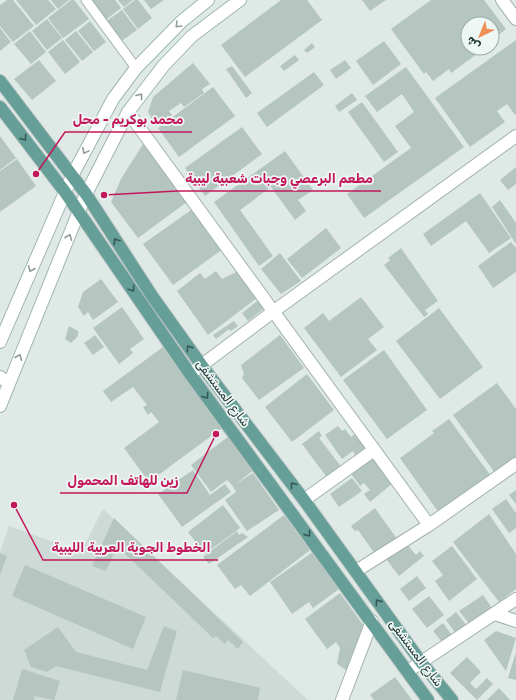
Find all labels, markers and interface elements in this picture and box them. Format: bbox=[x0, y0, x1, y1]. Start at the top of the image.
north arrow bbox=[460, 16, 500, 56]
one-way arrow bbox=[175, 20, 183, 28]
text: ش bbox=[464, 33, 483, 52]
one-way arrow bbox=[135, 94, 142, 101]
callout: محمد بوكريم - محل bbox=[65, 107, 192, 132]
text: محمد بوكريم - محل bbox=[73, 112, 183, 128]
one-way arrow bbox=[19, 134, 26, 141]
one-way arrow bbox=[83, 147, 90, 154]
callout: مطعم البرعصي وجبات شعبية ليبية bbox=[177, 166, 381, 191]
text: مطعم البرعصي وجبات شعبية ليبية bbox=[185, 171, 373, 189]
one-way arrow bbox=[64, 234, 72, 241]
one-way arrow bbox=[114, 238, 121, 245]
one-way arrow bbox=[28, 265, 36, 273]
one-way arrow bbox=[127, 285, 135, 292]
one-way arrow bbox=[186, 345, 194, 352]
one-way arrow bbox=[15, 354, 23, 361]
street label: شارع المستشفى bbox=[192, 357, 253, 430]
one-way arrow bbox=[201, 392, 209, 399]
callout: زين للهاتف المحمول bbox=[60, 468, 187, 493]
text: زين للهاتف المحمول bbox=[68, 473, 179, 489]
one-way arrow bbox=[291, 483, 298, 490]
one-way arrow bbox=[303, 530, 310, 537]
callout: الخطوط الجوية العربية الليبية bbox=[43, 535, 218, 560]
text: الخطوط الجوية العربية الليبية bbox=[52, 540, 210, 556]
one-way arrow bbox=[376, 599, 383, 606]
street label: شارع المستشفى bbox=[385, 617, 446, 690]

